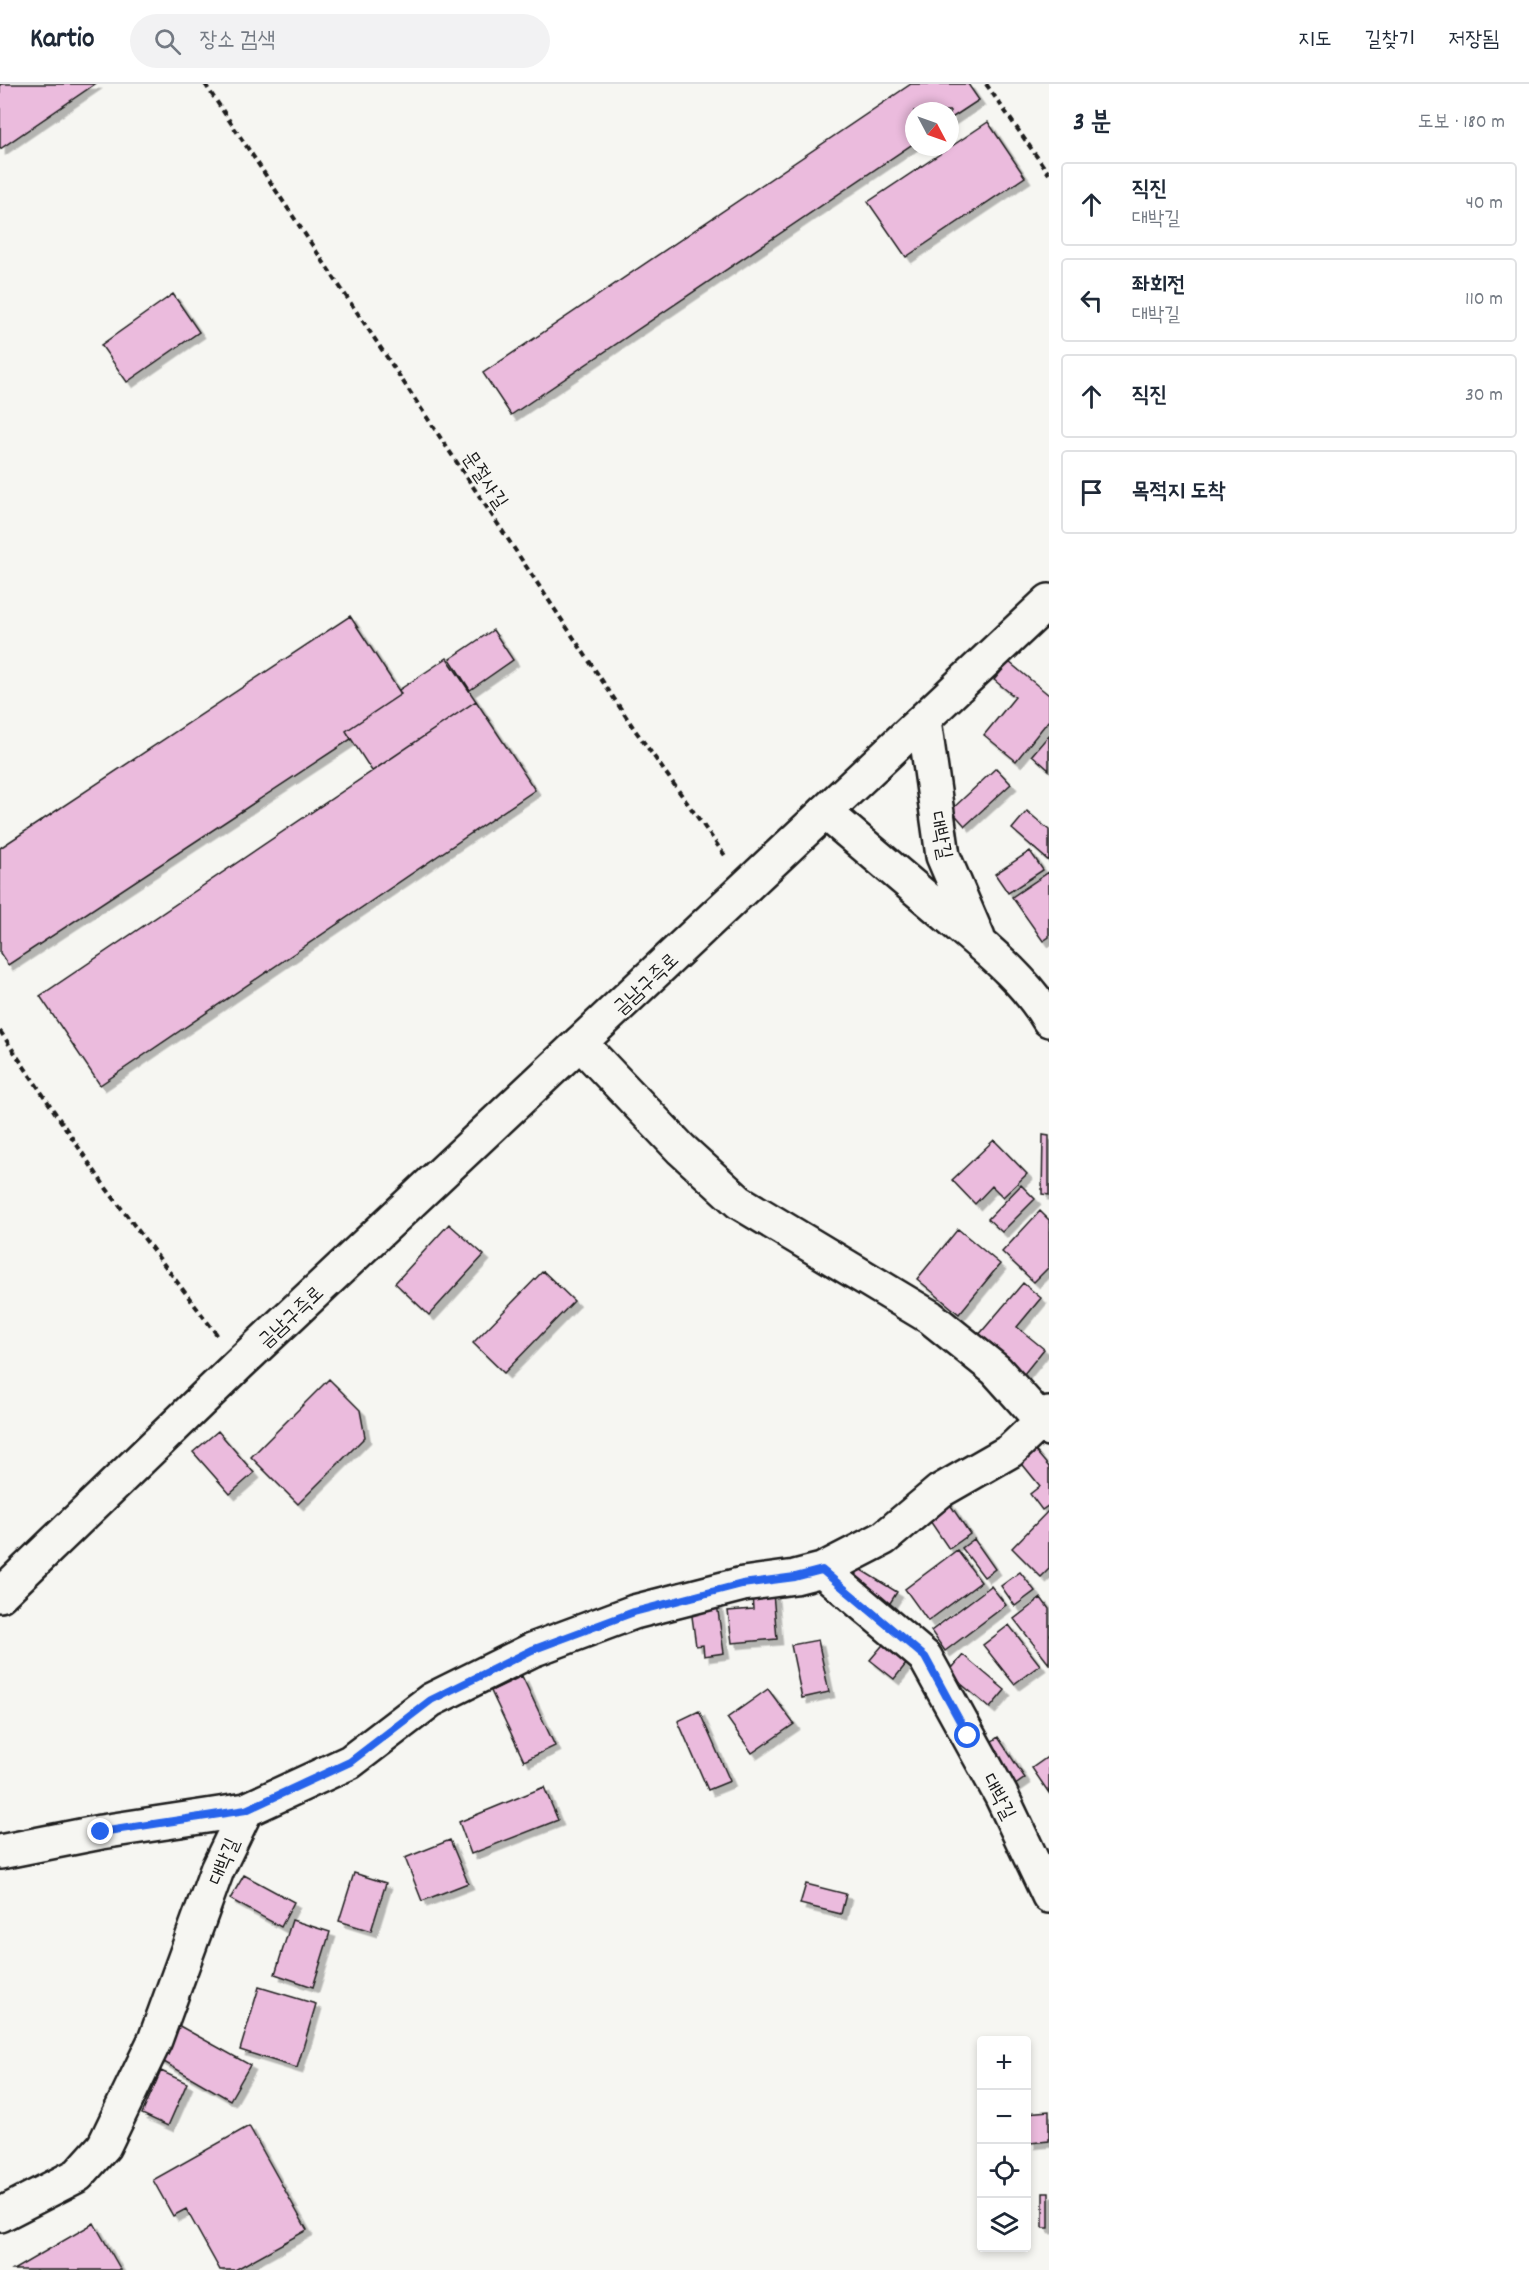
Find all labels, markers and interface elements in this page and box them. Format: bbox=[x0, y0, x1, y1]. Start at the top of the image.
search box bbox=[130, 14, 550, 68]
text: Kartio bbox=[30, 21, 94, 61]
icon: search bbox=[151, 25, 184, 58]
text: 장소 검색 bbox=[199, 26, 275, 57]
text: 지도 bbox=[1298, 26, 1332, 56]
text: 길찾기 bbox=[1365, 26, 1415, 56]
text: 저장됨 bbox=[1448, 26, 1499, 56]
north arrow bbox=[905, 102, 959, 156]
text: 3 분 bbox=[1073, 105, 1111, 142]
text: 도보 · 180 m bbox=[1417, 109, 1505, 137]
text: 직진 bbox=[1132, 175, 1167, 206]
icon: ahead bbox=[1075, 188, 1108, 221]
text: 40 m bbox=[1465, 190, 1503, 218]
text: 대박길 bbox=[1132, 206, 1180, 234]
text: 좌회전 bbox=[1132, 271, 1185, 302]
icon: left bbox=[1075, 284, 1108, 317]
text: 110 m bbox=[1465, 286, 1503, 314]
text: 대박길 bbox=[1132, 302, 1180, 330]
icon: ahead bbox=[1075, 380, 1108, 413]
text: 직진 bbox=[1132, 381, 1167, 412]
text: 30 m bbox=[1465, 382, 1503, 410]
street label: 문절사길 bbox=[454, 446, 513, 515]
icon: arrive bbox=[1075, 476, 1108, 509]
text: 목적지 도착 bbox=[1132, 477, 1226, 508]
street label: 대박길 bbox=[921, 809, 957, 862]
street label: 금남구즉로 bbox=[608, 948, 686, 1023]
street label: 금남구즉로 bbox=[253, 1281, 331, 1356]
route start bbox=[954, 1722, 980, 1748]
street label: 대박길 bbox=[974, 1770, 1021, 1825]
route end bbox=[87, 1818, 113, 1844]
street label: 대박길 bbox=[203, 1834, 248, 1890]
map controls bbox=[977, 2036, 1031, 2252]
button: + bbox=[977, 2036, 1031, 2090]
button: − bbox=[977, 2090, 1031, 2144]
button: locate bbox=[977, 2144, 1031, 2198]
button: layers bbox=[977, 2198, 1031, 2252]

